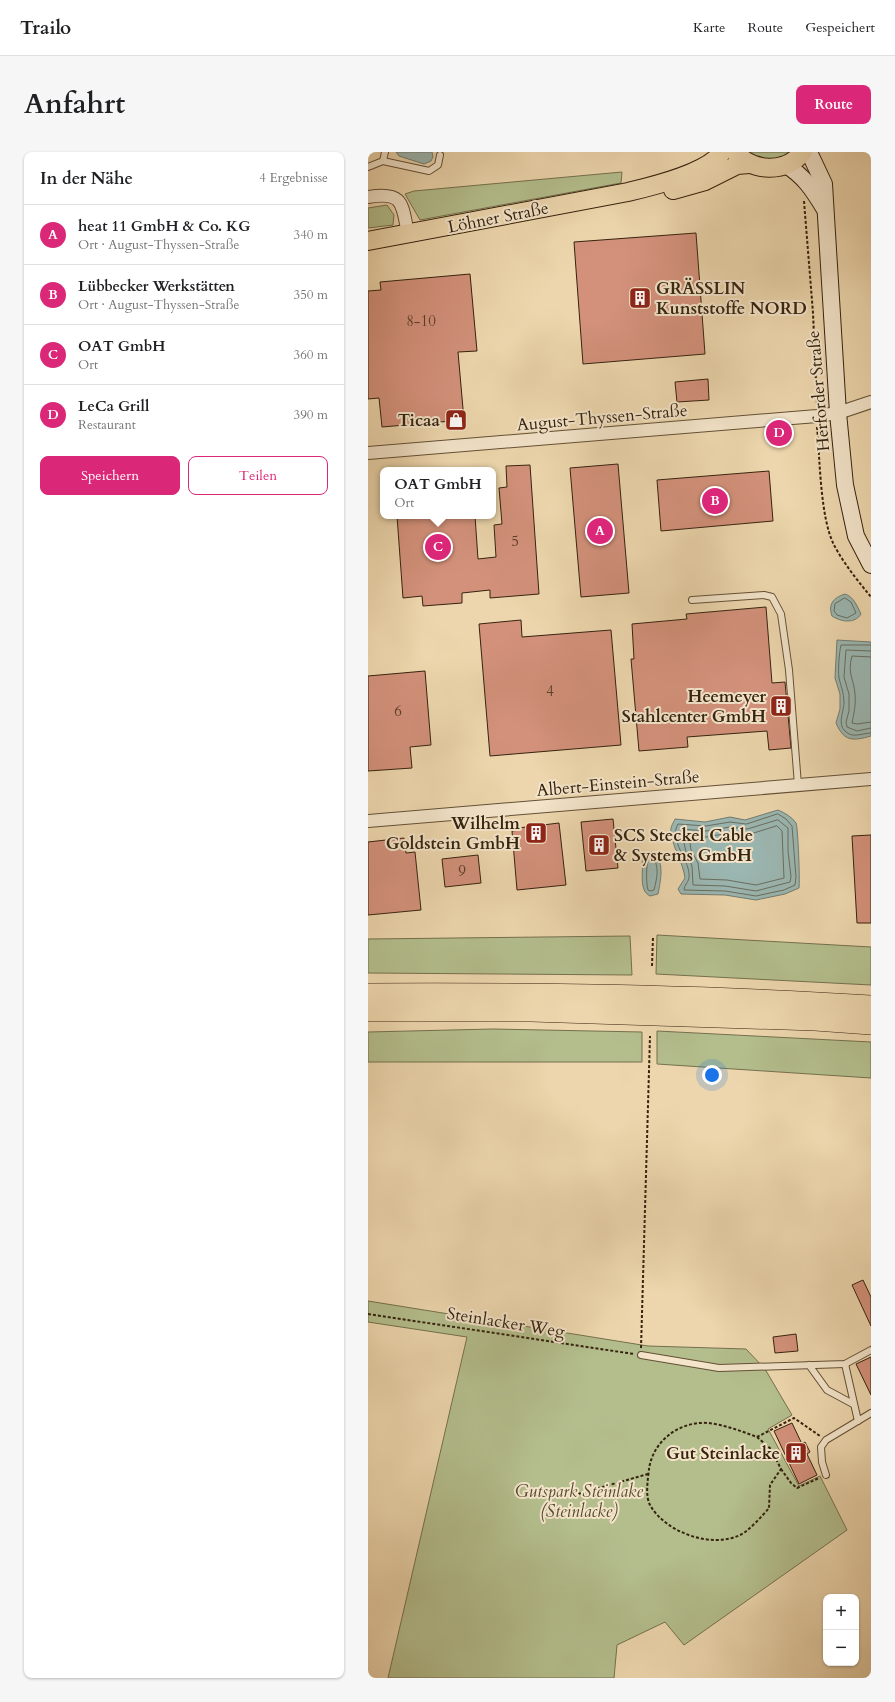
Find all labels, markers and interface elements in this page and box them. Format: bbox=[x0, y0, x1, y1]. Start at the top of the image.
text: Trailo bbox=[20, 15, 71, 41]
text: Karte bbox=[693, 18, 725, 37]
text: Route bbox=[747, 18, 783, 37]
text: Gespeichert bbox=[805, 18, 875, 37]
text: Anfahrt bbox=[24, 85, 125, 123]
button: Route bbox=[796, 85, 871, 124]
text: In der Nähe bbox=[40, 167, 133, 190]
text: 4 Ergebnisse bbox=[259, 169, 328, 187]
street label: Löhner Straße bbox=[446, 196, 550, 239]
text: heat 11 GmbH & Co. KG bbox=[78, 216, 250, 236]
text: A bbox=[48, 226, 58, 244]
text: 340 m bbox=[294, 226, 328, 244]
text: Ort · August-Thyssen-Straße bbox=[78, 236, 239, 254]
text: Lübbecker Werkstätten bbox=[78, 276, 235, 296]
place label: GRÄSSLIN Kunststoffe NORD bbox=[656, 277, 807, 320]
building icon: GRÄSSLIN Kunststoffe NORD bbox=[627, 285, 653, 311]
text: B bbox=[48, 286, 58, 304]
text: 350 m bbox=[294, 286, 328, 304]
text: Ort · August-Thyssen-Straße bbox=[78, 296, 239, 314]
house number: 8-10 bbox=[406, 311, 436, 331]
street label: Herforder Straße bbox=[802, 329, 835, 452]
text: OAT GmbH bbox=[78, 336, 166, 356]
text: C bbox=[48, 346, 58, 364]
text: 360 m bbox=[294, 346, 328, 364]
text: Ort bbox=[78, 356, 98, 374]
text: LeCa Grill bbox=[78, 396, 149, 416]
street label: August-Thyssen-Straße bbox=[516, 399, 688, 436]
text: D bbox=[47, 406, 59, 424]
text: 390 m bbox=[294, 406, 328, 424]
shop icon: Ticaa bbox=[443, 407, 469, 433]
place label: Ticaa bbox=[398, 409, 441, 432]
text: Restaurant bbox=[78, 416, 136, 434]
pin: D bbox=[766, 418, 792, 448]
button: Speichern bbox=[40, 456, 180, 495]
button: Teilen bbox=[188, 456, 328, 495]
popup bbox=[380, 467, 496, 519]
text: OAT GmbH bbox=[394, 474, 482, 494]
pin: B bbox=[702, 486, 728, 516]
text: Ort bbox=[394, 494, 414, 512]
pin: A bbox=[587, 516, 613, 546]
house number: 5 bbox=[511, 531, 519, 551]
pin: C bbox=[425, 532, 451, 562]
house number: 4 bbox=[546, 681, 554, 701]
place label: Heemeyer Stahlcenter GmbH bbox=[622, 685, 766, 728]
building icon: Heemeyer Stahlcenter GmbH bbox=[768, 693, 794, 719]
house number: 6 bbox=[394, 701, 402, 721]
street label: Albert-Einstein-Straße bbox=[536, 765, 700, 802]
place label: Wilhelm Goldstein GmbH bbox=[386, 812, 520, 855]
building icon: Wilhelm Goldstein GmbH bbox=[523, 820, 549, 846]
place label: SCS Steckel Cable & Systems GmbH bbox=[614, 824, 753, 867]
building icon: SCS Steckel Cable & Systems GmbH bbox=[586, 832, 612, 858]
house number: 9 bbox=[458, 861, 466, 881]
your location bbox=[702, 1065, 722, 1085]
street label: Steinlacker Weg bbox=[445, 1302, 567, 1343]
building icon: Gut Steinlacke bbox=[783, 1440, 809, 1466]
place label: Gut Steinlacke bbox=[666, 1442, 780, 1465]
park label: Gutspark Steinlake (Steinlacke) bbox=[515, 1480, 643, 1523]
map controls bbox=[823, 1594, 859, 1666]
button: + bbox=[823, 1594, 859, 1630]
button: − bbox=[823, 1630, 859, 1666]

